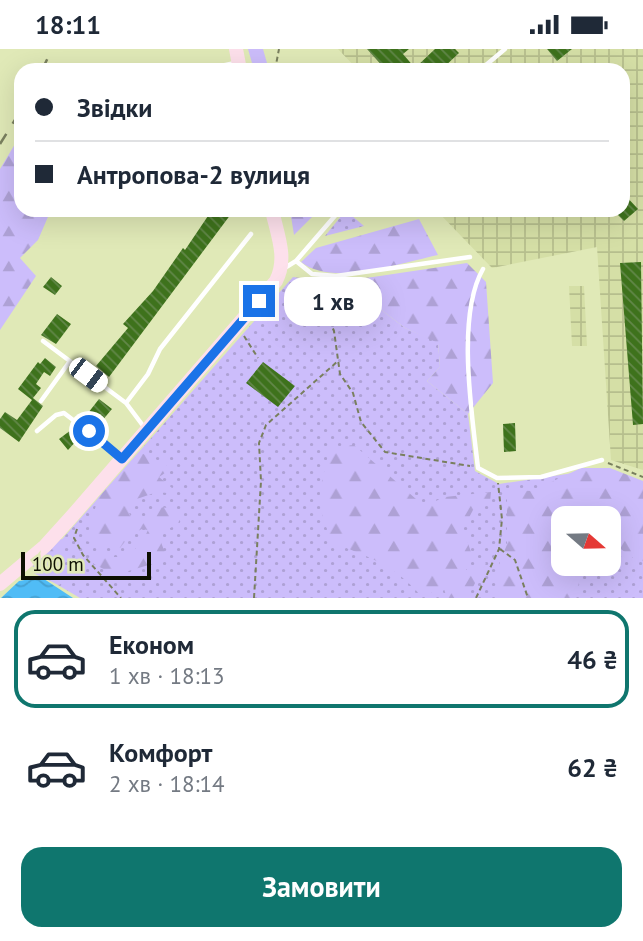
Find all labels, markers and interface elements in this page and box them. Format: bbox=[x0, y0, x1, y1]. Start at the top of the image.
text: 18:11 bbox=[35, 8, 101, 41]
text: Звідки bbox=[77, 91, 152, 124]
text: Антропова-2 вулиця bbox=[77, 158, 310, 191]
callout: 1 хв bbox=[284, 277, 382, 325]
route end bbox=[243, 285, 275, 317]
text: 1 хв bbox=[312, 287, 354, 316]
car bbox=[65, 354, 112, 396]
route start bbox=[73, 415, 105, 447]
north arrow bbox=[551, 506, 621, 576]
map controls bbox=[551, 506, 621, 576]
scale bar bbox=[21, 549, 150, 581]
text: 100 m bbox=[32, 552, 84, 576]
icon: car bbox=[25, 628, 88, 691]
text: Економ bbox=[109, 628, 194, 661]
text: 46 ₴ bbox=[567, 643, 618, 676]
text: 1 хв · 18:13 bbox=[109, 661, 225, 690]
icon: car bbox=[25, 736, 88, 799]
text: Комфорт bbox=[109, 736, 212, 769]
text: 62 ₴ bbox=[567, 751, 618, 784]
text: 2 хв · 18:14 bbox=[109, 769, 225, 798]
button: Замовити bbox=[21, 847, 622, 927]

